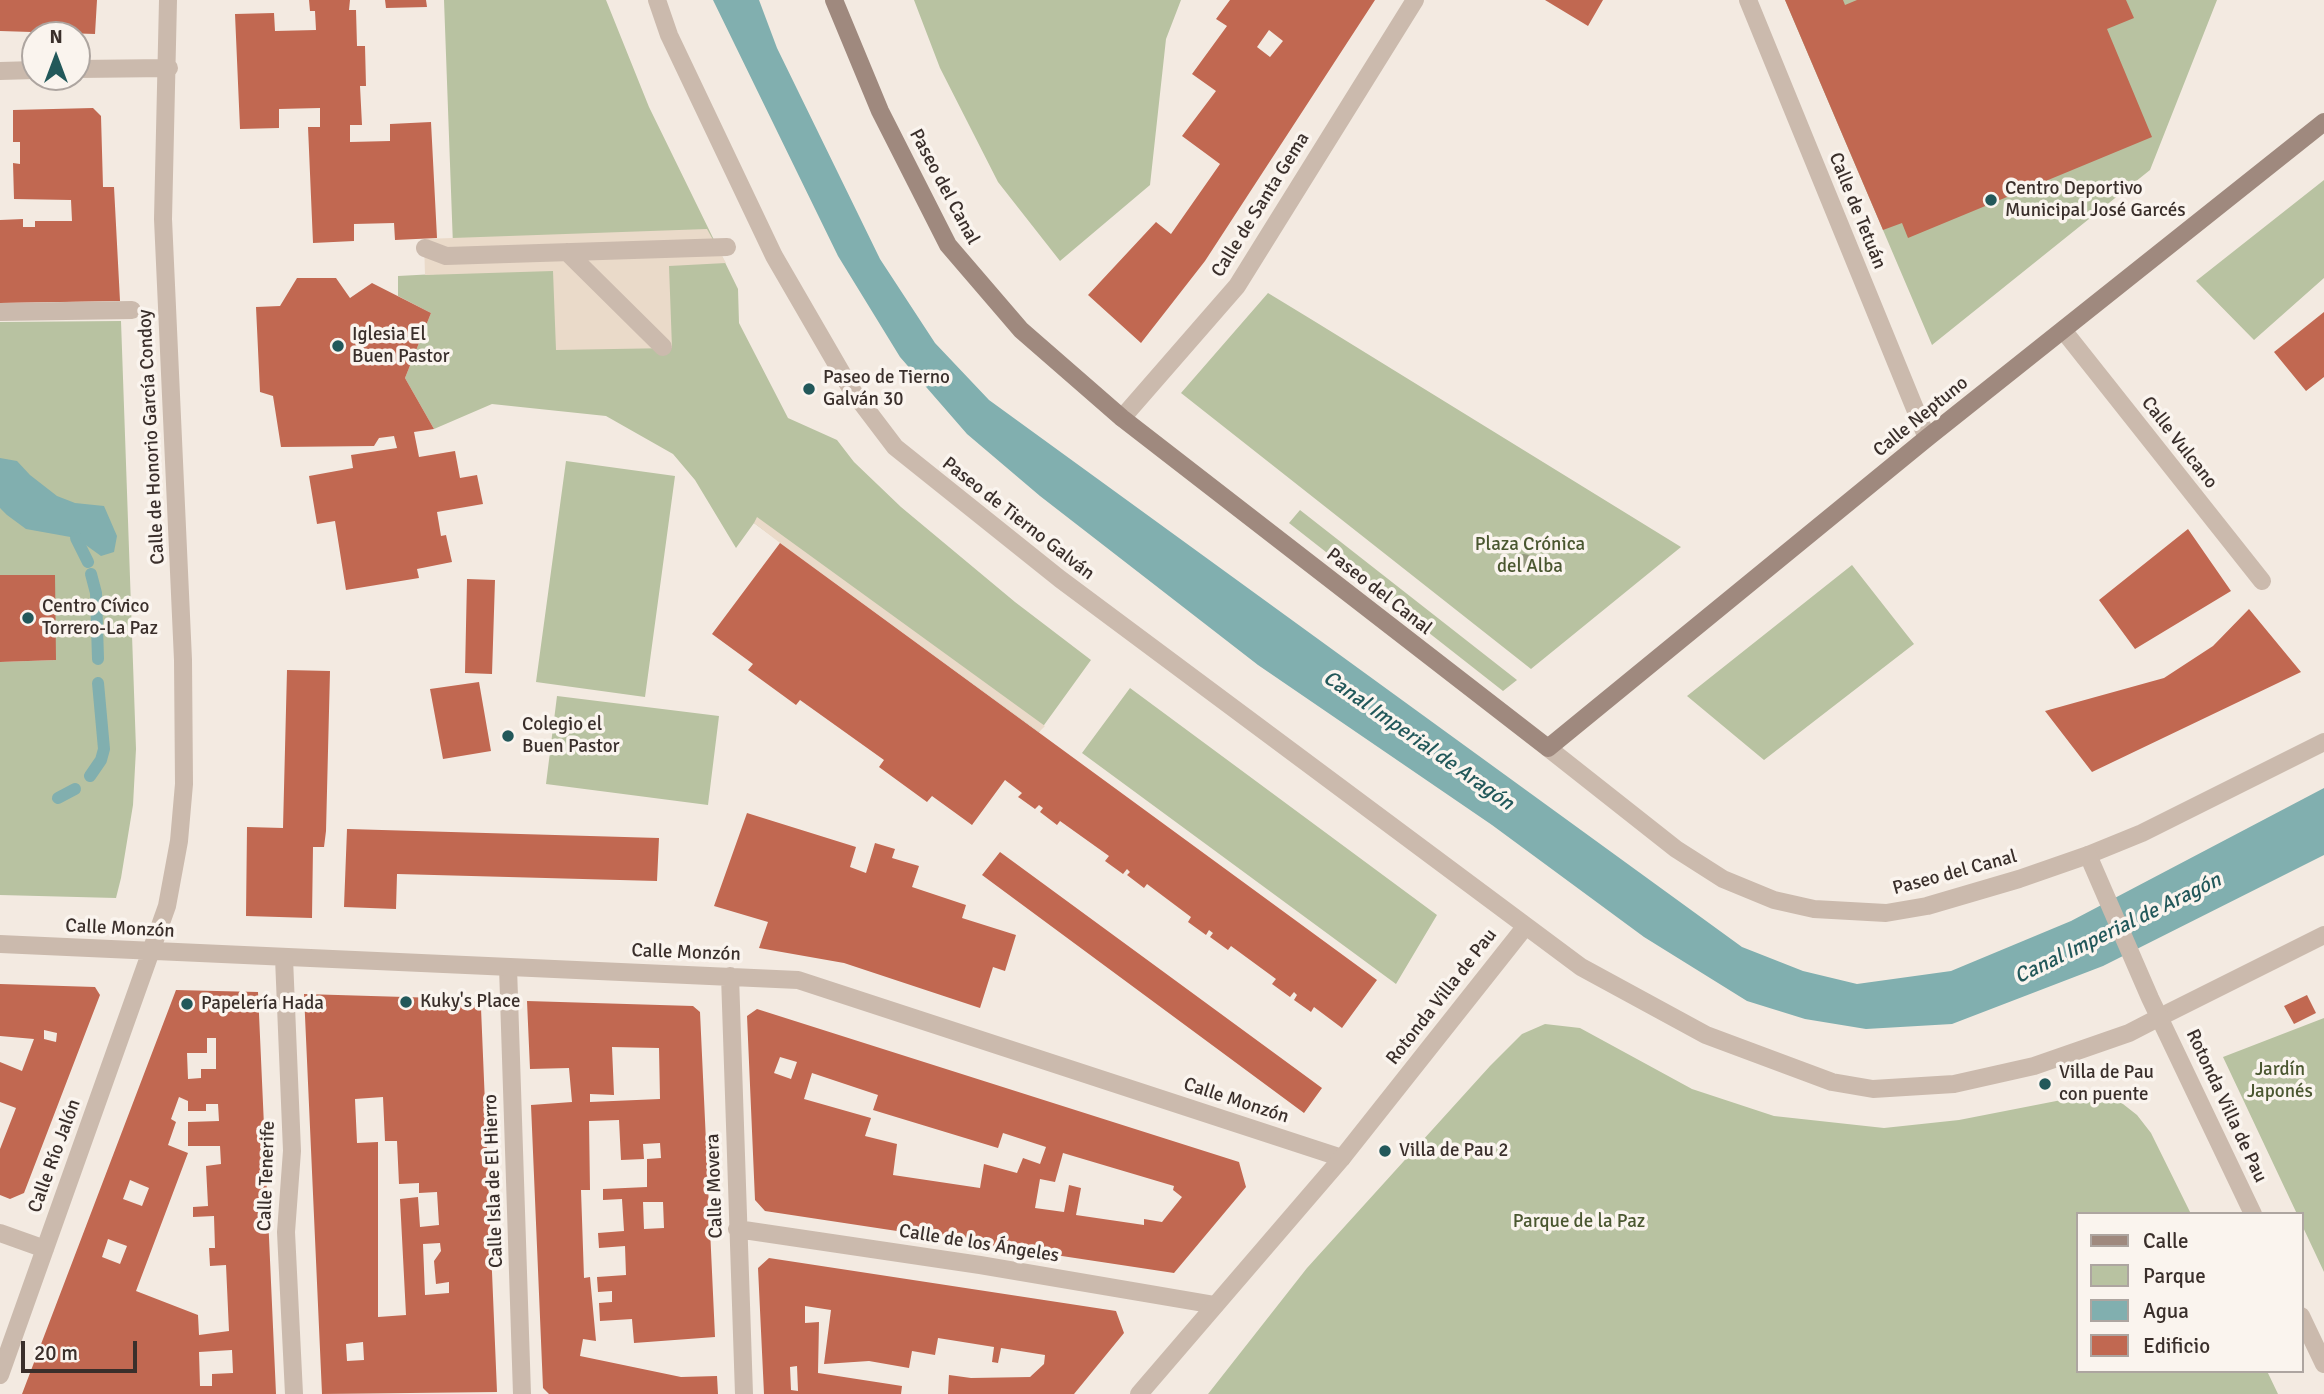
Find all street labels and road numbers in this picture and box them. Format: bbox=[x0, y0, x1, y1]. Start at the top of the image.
street label: Paseo del Canal bbox=[904, 125, 984, 249]
street label: Calle de Santa Gema bbox=[1207, 128, 1315, 282]
street label: Calle de Tetuán bbox=[1823, 149, 1891, 273]
street label: Calle de Honorio García Condoy bbox=[134, 309, 170, 565]
street label: Calle Neptuno bbox=[1869, 372, 1973, 462]
street label: Calle Vulcano bbox=[2136, 392, 2222, 494]
street label: Paseo de Tierno Galván bbox=[937, 452, 1099, 586]
street label: Paseo del Canal bbox=[1322, 544, 1436, 640]
street label: Paseo del Canal bbox=[1890, 845, 2020, 901]
street label: Calle Monzón bbox=[65, 915, 175, 943]
street label: Rotonda Villa de Pau bbox=[1382, 924, 1502, 1070]
street label: Calle Monzón bbox=[631, 940, 741, 966]
street label: Rotonda Villa de Pau bbox=[2180, 1026, 2272, 1186]
street label: Calle Monzón bbox=[1180, 1073, 1292, 1129]
street label: Calle Isla de El Hierro bbox=[480, 1094, 508, 1268]
street label: Calle Río Jalón bbox=[24, 1096, 86, 1216]
street label: Calle Tenerife bbox=[254, 1120, 280, 1232]
street label: Calle Movera bbox=[702, 1133, 728, 1239]
street label: Calle de los Ángeles bbox=[897, 1220, 1061, 1268]

